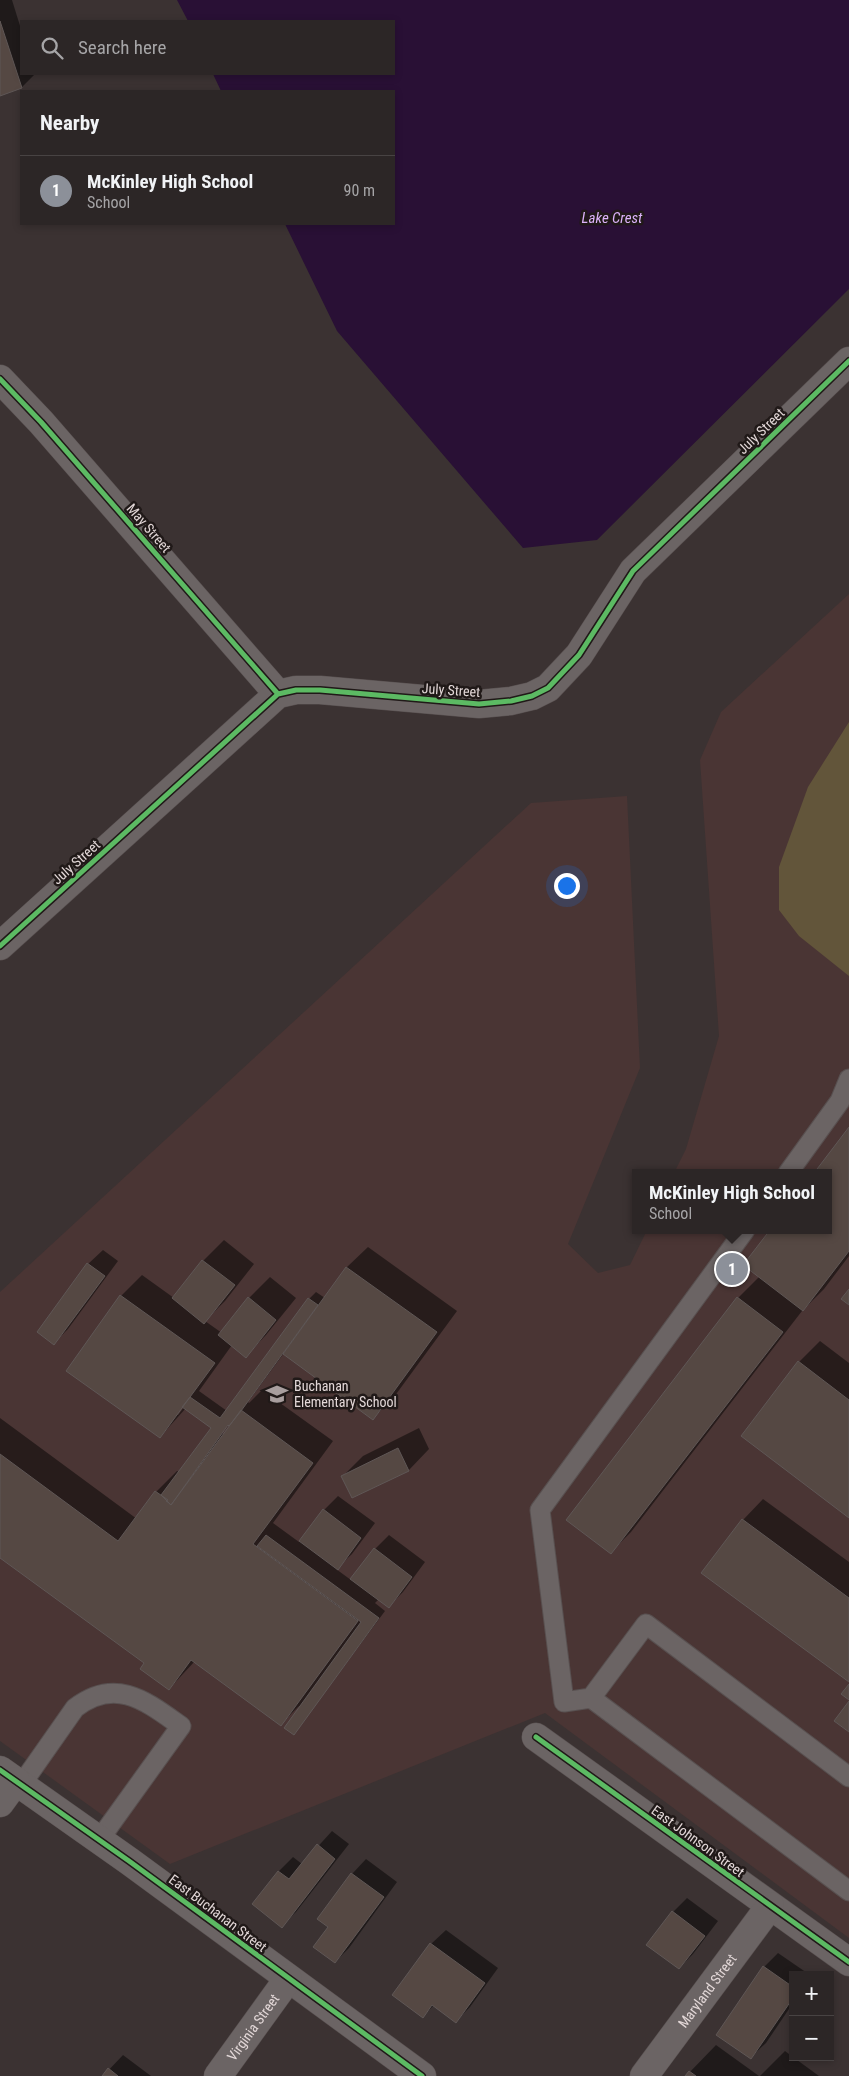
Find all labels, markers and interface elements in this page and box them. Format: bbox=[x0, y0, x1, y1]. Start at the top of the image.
search box bbox=[20, 20, 395, 75]
icon: search bbox=[38, 34, 66, 62]
text: Search here bbox=[78, 36, 166, 59]
text: Nearby bbox=[40, 111, 99, 135]
text: McKinley High School bbox=[87, 170, 253, 193]
text: 1 bbox=[52, 181, 60, 200]
text: 90 m bbox=[343, 181, 375, 200]
text: School bbox=[87, 193, 130, 212]
water label: Lake Crest bbox=[582, 209, 643, 227]
street label: July Street bbox=[734, 405, 788, 457]
street label: May Street bbox=[124, 500, 174, 556]
street label: July Street bbox=[421, 680, 481, 700]
street label: July Street bbox=[49, 836, 103, 888]
your location bbox=[554, 873, 580, 899]
popup bbox=[632, 1169, 832, 1234]
text: McKinley High School bbox=[649, 1181, 815, 1204]
text: School bbox=[649, 1204, 692, 1223]
pin: 1 bbox=[716, 1250, 748, 1288]
place label: Buchanan Elementary School bbox=[294, 1378, 397, 1410]
school or university icon: Buchanan Elementary School bbox=[264, 1381, 290, 1407]
street label: East Johnson Street bbox=[648, 1802, 748, 1880]
street label: East Buchanan Street bbox=[166, 1871, 270, 1955]
street label: Maryland Street bbox=[675, 1951, 740, 2031]
map controls bbox=[789, 1971, 834, 2061]
button: + bbox=[789, 1971, 834, 2016]
street label: Virginia Street bbox=[224, 1991, 282, 2064]
button: − bbox=[789, 2016, 834, 2061]

